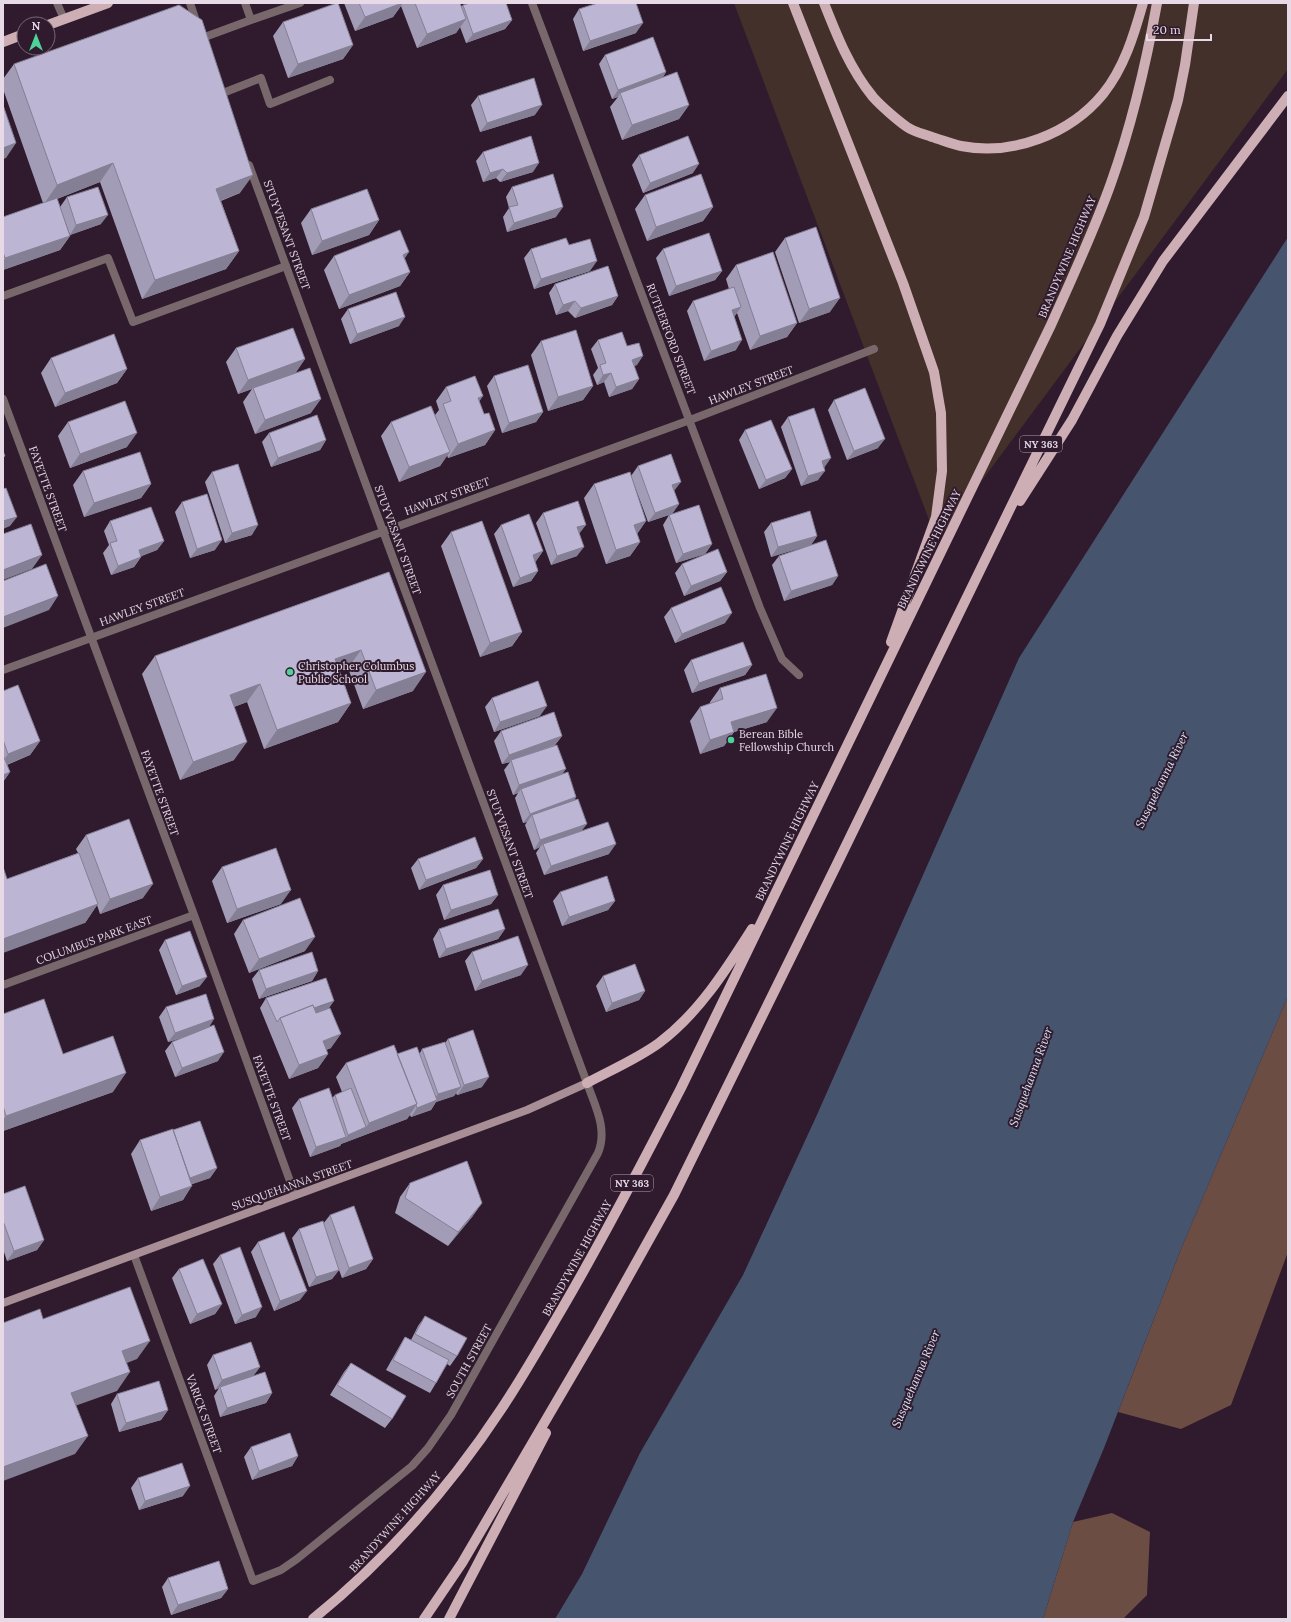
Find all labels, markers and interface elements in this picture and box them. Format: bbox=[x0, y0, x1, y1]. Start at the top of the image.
north arrow bbox=[16, 16, 56, 56]
scale bar bbox=[1147, 16, 1211, 42]
text: N bbox=[32, 19, 41, 33]
text: 20 m bbox=[1153, 22, 1181, 37]
street label: STUYVESANT STREET bbox=[261, 178, 313, 292]
street label: BRANDYWINE HIGHWAY bbox=[1035, 193, 1099, 320]
street label: RUTHERFORD STREET bbox=[643, 281, 699, 397]
street label: HAWLEY STREET bbox=[707, 362, 795, 408]
road number: NY 363 bbox=[1020, 436, 1062, 452]
street label: FAYETTE STREET bbox=[26, 444, 70, 534]
street label: HAWLEY STREET bbox=[402, 474, 492, 518]
street label: STUYVESANT STREET bbox=[372, 483, 424, 597]
street label: BRANDYWINE HIGHWAY bbox=[894, 486, 964, 611]
street label: HAWLEY STREET bbox=[97, 585, 187, 629]
place label: Christopher Columbus Public School bbox=[298, 659, 414, 686]
marker: Christopher Columbus Public School bbox=[285, 667, 295, 677]
place label: Berean Bible Fellowship Church bbox=[739, 727, 835, 754]
water label: Susquehanna River bbox=[1132, 729, 1192, 830]
marker: Berean Bible Fellowship Church bbox=[726, 735, 736, 745]
street label: FAYETTE STREET bbox=[138, 748, 182, 838]
street label: BRANDYWINE HIGHWAY bbox=[752, 778, 822, 903]
street label: STUYVESANT STREET bbox=[484, 787, 536, 901]
street label: COLUMBUS PARK EAST bbox=[34, 912, 154, 968]
water label: Susquehanna River bbox=[1006, 1024, 1056, 1129]
street label: FAYETTE STREET bbox=[250, 1053, 294, 1143]
street label: SUSQUEHANNA STREET bbox=[230, 1157, 354, 1213]
road number: NY 363 bbox=[611, 1175, 653, 1191]
street label: BRANDYWINE HIGHWAY bbox=[539, 1197, 615, 1319]
street label: SOUTH STREET bbox=[443, 1321, 495, 1401]
water label: Susquehanna River bbox=[888, 1327, 943, 1430]
street label: VARICK STREET bbox=[183, 1372, 225, 1455]
street label: BRANDYWINE HIGHWAY bbox=[346, 1468, 445, 1575]

